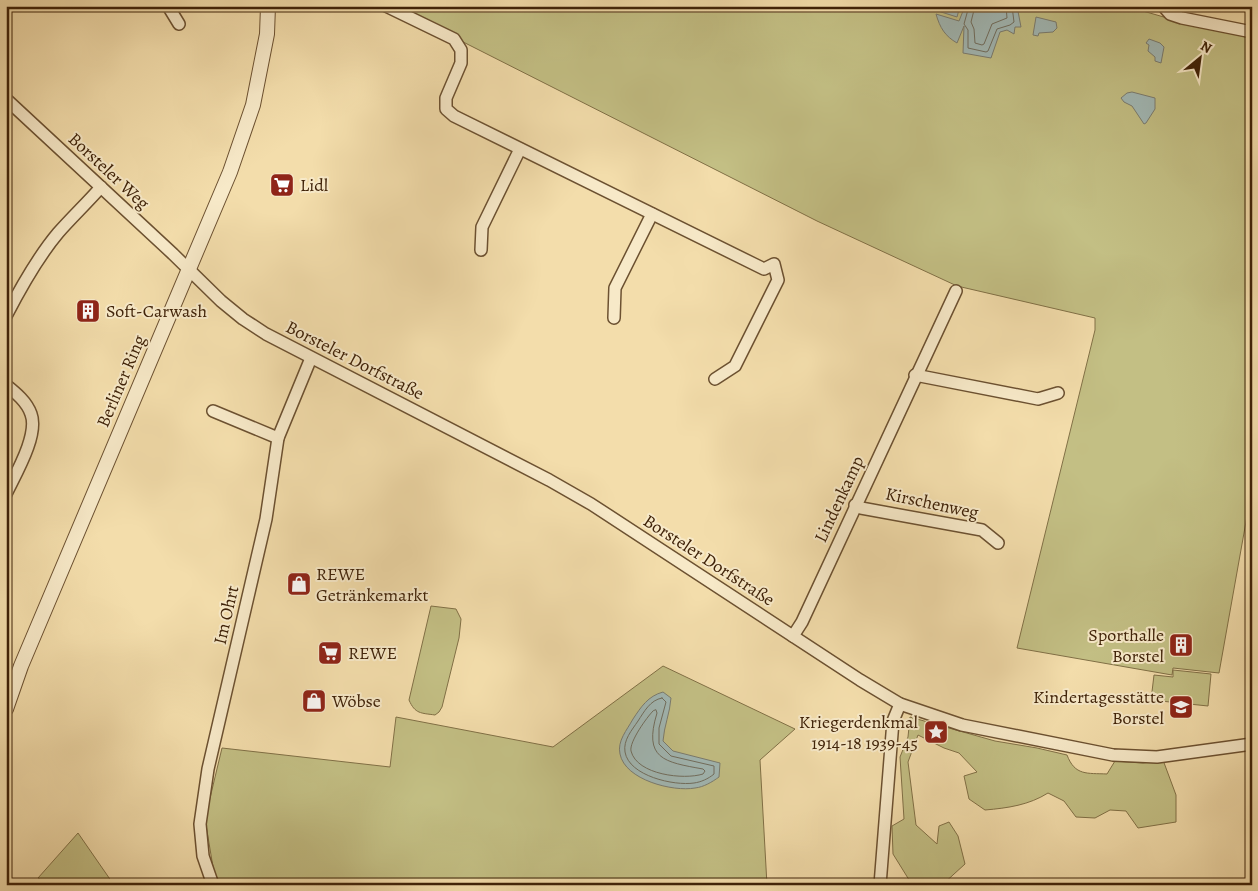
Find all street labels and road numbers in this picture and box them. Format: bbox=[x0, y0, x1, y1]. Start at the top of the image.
street label: Borsteler Weg bbox=[63, 127, 155, 215]
street label: Borsteler Dorfstraße bbox=[282, 315, 428, 405]
street label: Berliner Ring bbox=[91, 331, 151, 431]
street label: Lindenkamp bbox=[808, 452, 870, 546]
street label: Kirschenweg bbox=[883, 481, 981, 525]
street label: Borsteler Dorfstraße bbox=[639, 509, 779, 611]
street label: Im Ohrt bbox=[208, 583, 244, 647]

